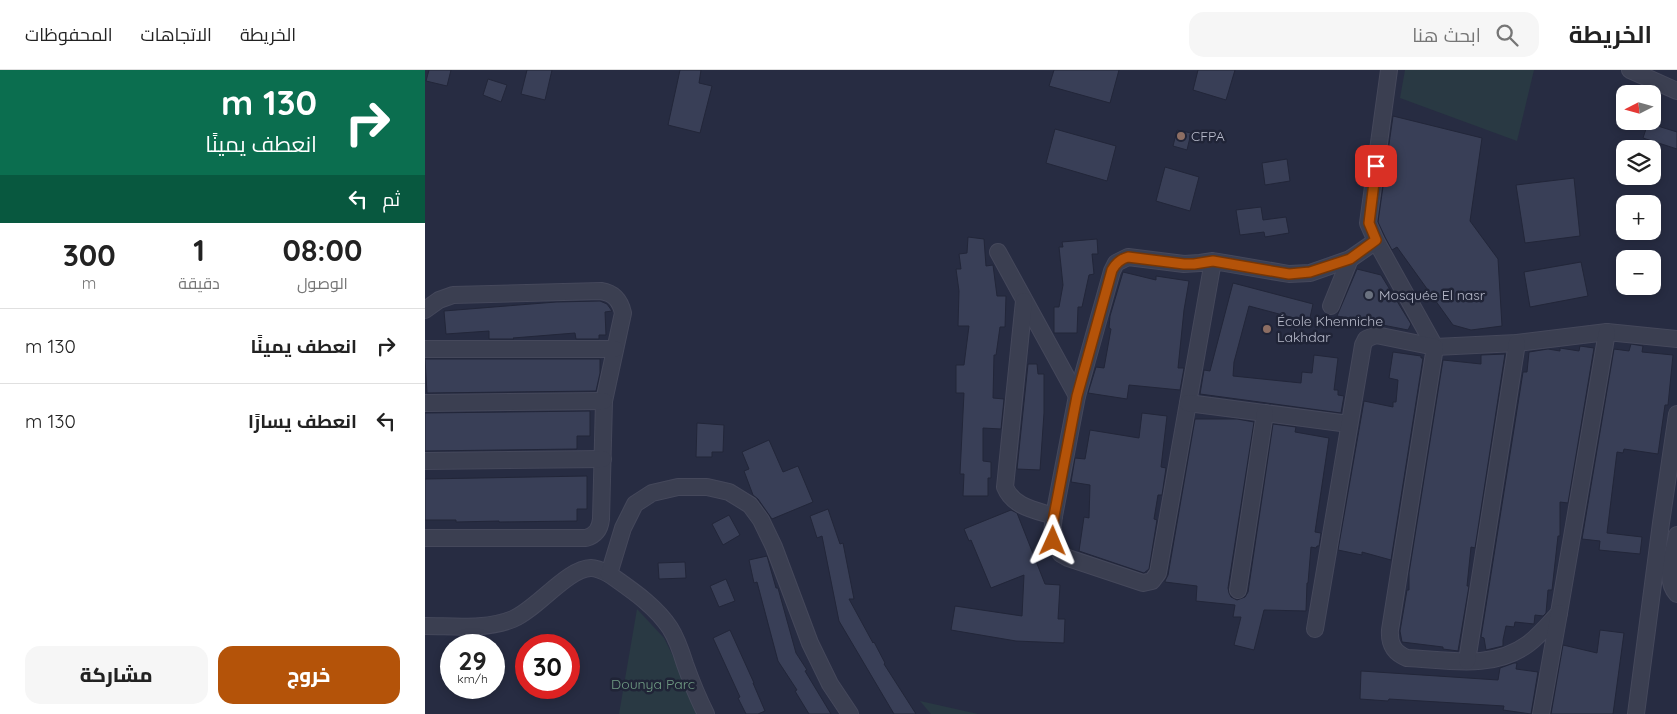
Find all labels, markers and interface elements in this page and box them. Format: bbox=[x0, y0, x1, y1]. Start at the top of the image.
search box bbox=[1189, 12, 1539, 57]
text: الخريطة bbox=[1569, 19, 1652, 49]
icon: search bbox=[1493, 21, 1521, 49]
text: المحفوظات bbox=[25, 23, 113, 46]
text: الاتجاهات bbox=[141, 23, 212, 46]
text: الخريطة bbox=[240, 23, 296, 46]
text: ابحث هنا bbox=[1412, 23, 1481, 47]
text: 130 m bbox=[221, 80, 317, 124]
north arrow bbox=[1616, 85, 1661, 130]
map controls bbox=[1616, 85, 1661, 295]
icon: right bbox=[335, 90, 400, 155]
place label: CFPA bbox=[1191, 127, 1225, 145]
text: انعطف يمينًا bbox=[205, 130, 317, 158]
marker: CFPA bbox=[1175, 130, 1187, 142]
button: layers bbox=[1616, 140, 1661, 185]
pin bbox=[1355, 145, 1397, 187]
icon: arrive bbox=[1362, 152, 1390, 180]
icon: left bbox=[344, 185, 372, 213]
text: ثم bbox=[382, 187, 400, 211]
button: + bbox=[1616, 195, 1661, 240]
text: 1 bbox=[193, 231, 205, 269]
text: 08:00 bbox=[282, 231, 362, 269]
text: 300 bbox=[63, 236, 116, 274]
button: − bbox=[1616, 250, 1661, 295]
text: m bbox=[82, 273, 96, 293]
text: دقيقة bbox=[178, 273, 220, 293]
text: الوصول bbox=[297, 273, 348, 293]
place label: Mosquée El nasr bbox=[1379, 286, 1486, 304]
marker: Mosquée El nasr bbox=[1363, 289, 1375, 301]
place label: École Khenniche Lakhdar bbox=[1277, 312, 1383, 346]
marker: École Khenniche Lakhdar bbox=[1261, 323, 1273, 335]
icon: right bbox=[372, 332, 400, 360]
text: 130 m bbox=[25, 334, 76, 358]
text: انعطف يمينًا bbox=[250, 334, 357, 358]
icon: left bbox=[372, 407, 400, 435]
text: 130 m bbox=[25, 409, 76, 433]
text: انعطف يسارًا bbox=[248, 409, 357, 433]
position arrow bbox=[1026, 514, 1078, 566]
speed limit sign: 30 bbox=[515, 634, 580, 699]
text: 29 bbox=[458, 645, 487, 676]
button: مشاركة bbox=[25, 646, 208, 704]
button: خروج bbox=[218, 646, 400, 704]
text: km/h bbox=[457, 671, 488, 686]
park label: Dounya Parc bbox=[611, 675, 695, 693]

